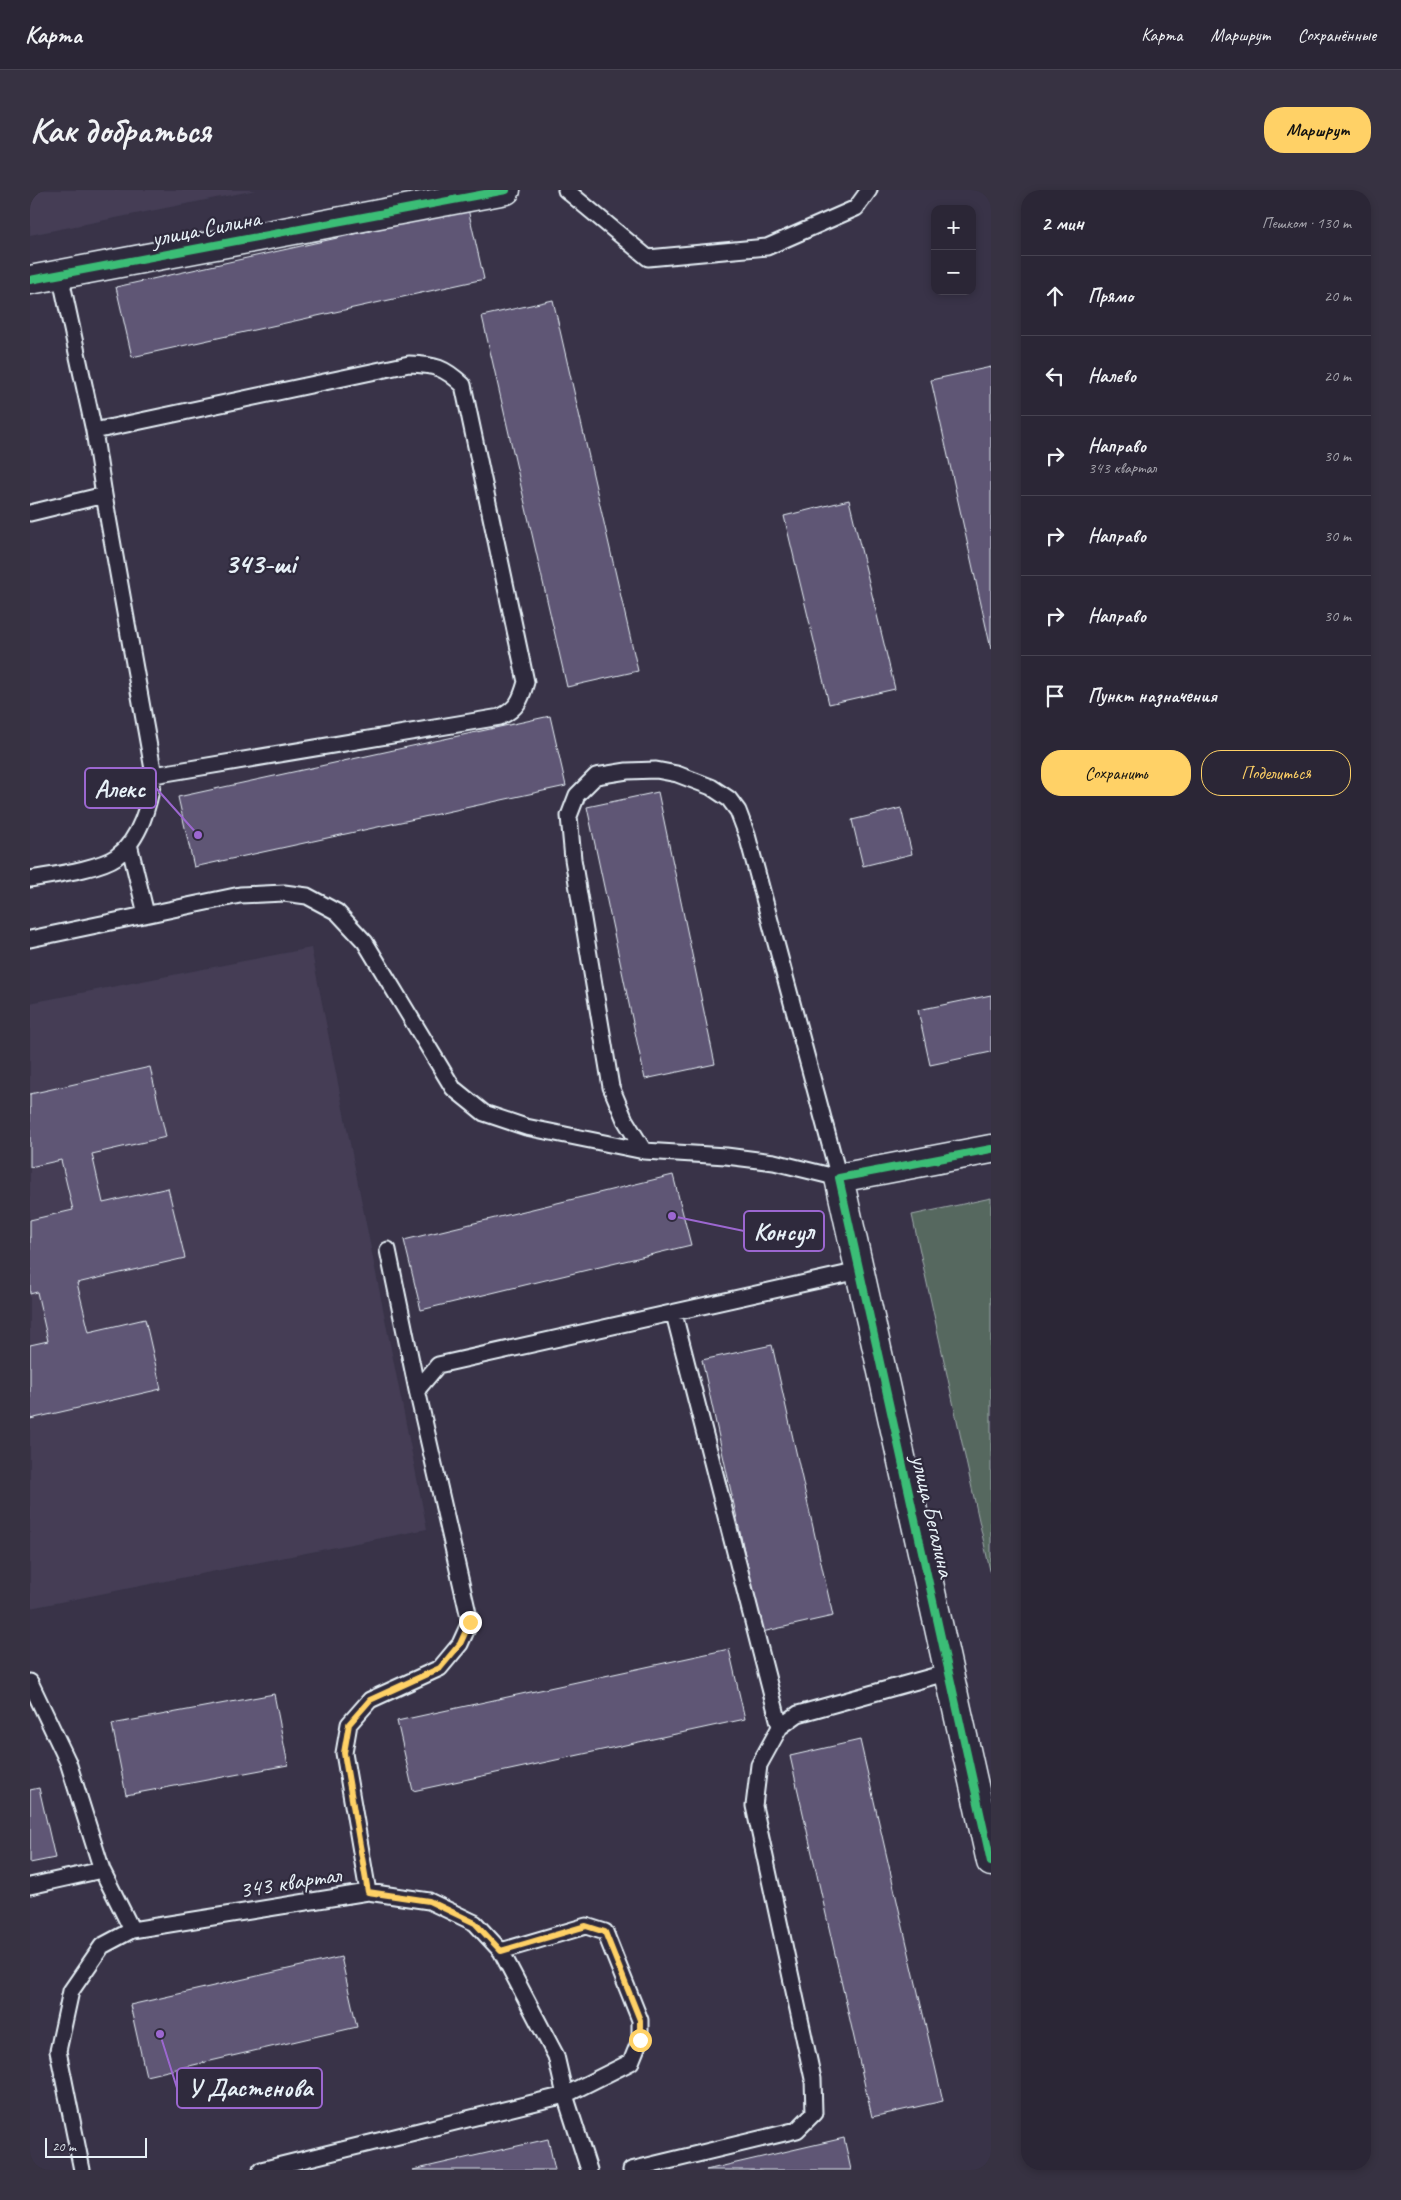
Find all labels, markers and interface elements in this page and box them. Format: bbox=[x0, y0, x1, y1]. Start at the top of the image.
text: Карта bbox=[25, 20, 82, 50]
text: Карта bbox=[1141, 24, 1182, 46]
text: Маршрут bbox=[1210, 24, 1270, 46]
text: Сохранённые bbox=[1298, 24, 1376, 46]
button: Маршрут bbox=[1264, 107, 1371, 153]
text: Как добраться bbox=[30, 108, 211, 153]
street label: улица Силина bbox=[147, 202, 265, 254]
map controls bbox=[931, 205, 976, 295]
button: + bbox=[931, 205, 976, 250]
text: 2 мин bbox=[1041, 210, 1084, 236]
text: Пешком · 130 m bbox=[1262, 213, 1351, 233]
button: − bbox=[931, 250, 976, 295]
icon: ahead bbox=[1041, 282, 1069, 310]
text: Прямо bbox=[1088, 284, 1133, 308]
text: 20 m bbox=[1324, 286, 1351, 306]
icon: left bbox=[1041, 362, 1069, 390]
text: Налево bbox=[1088, 364, 1136, 388]
text: 20 m bbox=[1324, 366, 1351, 386]
text: Направо bbox=[1088, 434, 1146, 458]
icon: right bbox=[1041, 442, 1069, 470]
text: 30 m bbox=[1324, 446, 1351, 466]
text: 343 квартал bbox=[1088, 458, 1156, 478]
icon: right bbox=[1041, 522, 1069, 550]
text: Направо bbox=[1088, 524, 1146, 548]
text: 30 m bbox=[1324, 526, 1351, 546]
district label: 343-ші bbox=[224, 545, 300, 582]
icon: right bbox=[1041, 602, 1069, 630]
text: Направо bbox=[1088, 604, 1146, 628]
text: 30 m bbox=[1324, 606, 1351, 626]
icon: arrive bbox=[1041, 682, 1069, 710]
text: Пункт назначения bbox=[1088, 684, 1217, 708]
button: Сохранить bbox=[1041, 750, 1191, 796]
button: Поделиться bbox=[1201, 750, 1351, 796]
callout: Алекс bbox=[85, 768, 156, 808]
text: Алекс bbox=[95, 773, 146, 805]
callout: Консул bbox=[744, 1211, 824, 1251]
text: Консул bbox=[754, 1216, 816, 1248]
street label: улица Бегалина bbox=[904, 1450, 962, 1582]
route end bbox=[459, 1611, 482, 1634]
street label: 343 квартал bbox=[237, 1859, 345, 1905]
route start bbox=[629, 2029, 652, 2052]
callout: У Дастенова bbox=[177, 2068, 322, 2108]
text: У Дастенова bbox=[188, 2072, 314, 2104]
scale bar bbox=[45, 2135, 148, 2158]
text: 20 m bbox=[52, 2138, 76, 2155]

